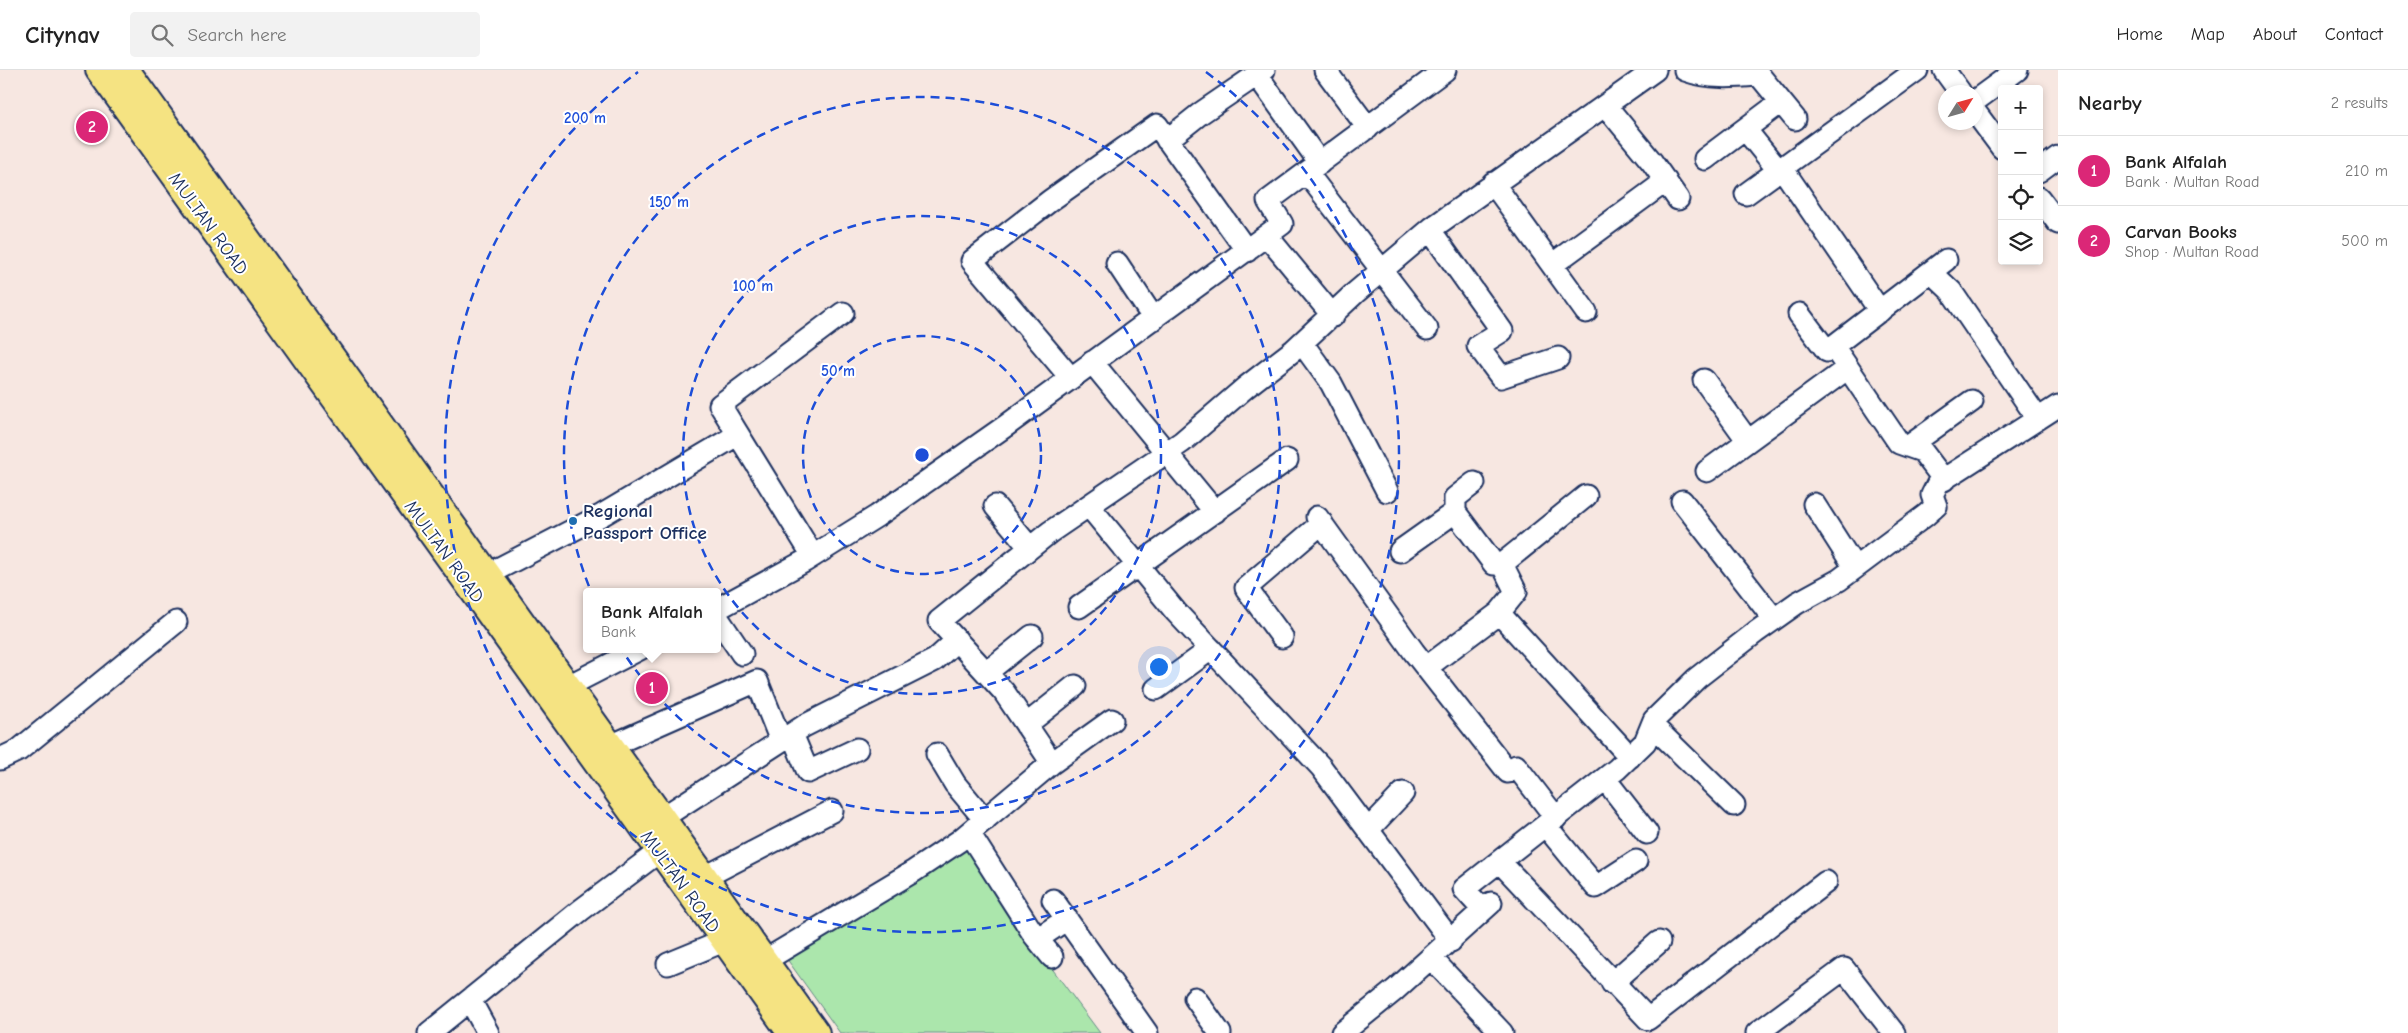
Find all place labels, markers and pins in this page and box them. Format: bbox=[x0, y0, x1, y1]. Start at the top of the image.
pin: 2 bbox=[76, 108, 108, 146]
centre of rings bbox=[913, 446, 931, 464]
place label: Regional Passport Office bbox=[583, 500, 707, 544]
marker: Regional Passport Office bbox=[567, 515, 579, 527]
pin: 1 bbox=[636, 669, 668, 707]

